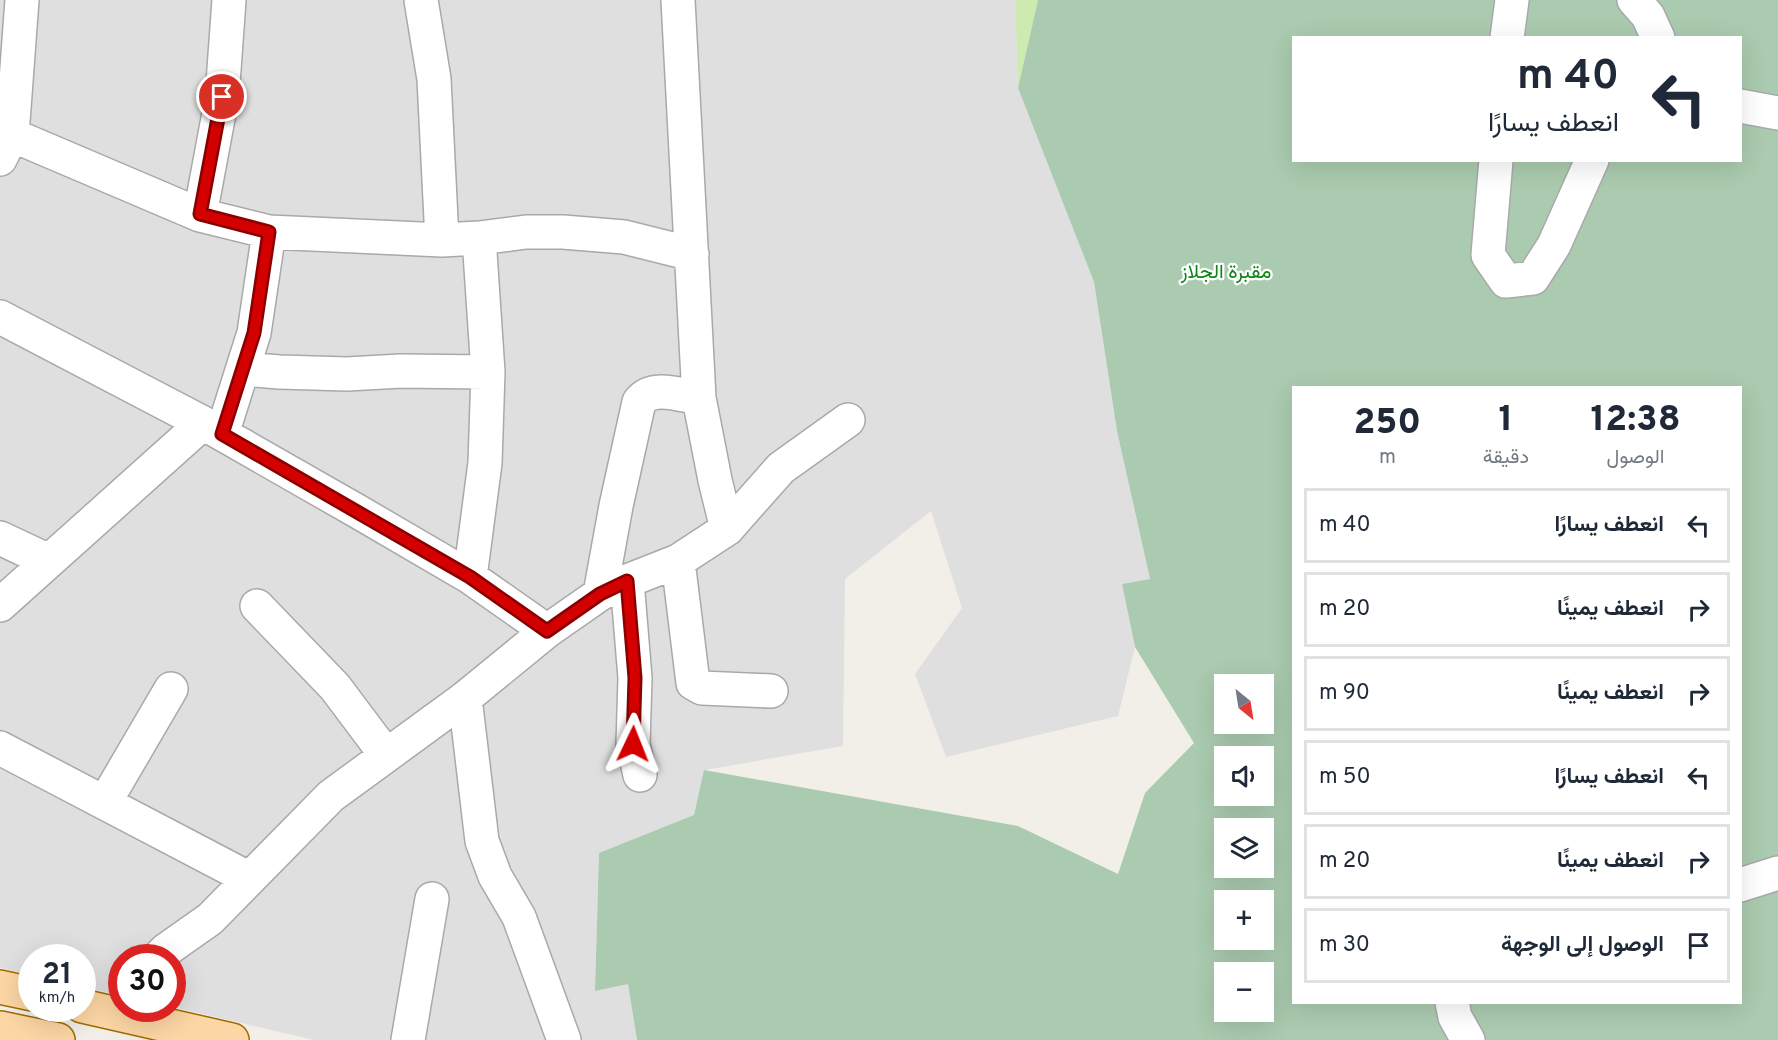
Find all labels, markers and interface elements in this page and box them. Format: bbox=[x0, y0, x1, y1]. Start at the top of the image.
text: 40 m bbox=[1517, 51, 1619, 104]
icon: left bbox=[1640, 60, 1718, 138]
pin bbox=[196, 71, 247, 122]
icon: arrive bbox=[205, 80, 238, 113]
text: انعطف يسارًا bbox=[1488, 107, 1619, 141]
park label: مقبرة الجلاز bbox=[1180, 260, 1271, 286]
text: 1 bbox=[1498, 398, 1513, 444]
text: 12:38 bbox=[1590, 398, 1681, 444]
text: 250 bbox=[1354, 401, 1421, 447]
text: m bbox=[1379, 445, 1396, 471]
text: دقيقة bbox=[1483, 445, 1529, 471]
text: الوصول bbox=[1607, 445, 1664, 471]
icon: left bbox=[1682, 509, 1715, 542]
text: 40 m bbox=[1319, 512, 1371, 539]
text: انعطف يسارًا bbox=[1554, 512, 1664, 539]
icon: right bbox=[1682, 593, 1715, 626]
text: 20 m bbox=[1319, 596, 1370, 623]
text: انعطف يمينًا bbox=[1557, 596, 1664, 623]
north arrow bbox=[1214, 674, 1274, 734]
map controls bbox=[1214, 674, 1274, 1022]
icon: right bbox=[1682, 677, 1715, 710]
text: 90 m bbox=[1319, 680, 1370, 707]
text: انعطف يمينًا bbox=[1557, 680, 1664, 707]
position arrow bbox=[601, 712, 665, 776]
button: sound bbox=[1214, 746, 1274, 806]
icon: left bbox=[1682, 761, 1715, 794]
text: 50 m bbox=[1319, 764, 1371, 791]
text: انعطف يسارًا bbox=[1554, 764, 1664, 791]
button: layers bbox=[1214, 818, 1274, 878]
icon: right bbox=[1682, 845, 1715, 878]
text: 20 m bbox=[1319, 848, 1370, 875]
text: انعطف يمينًا bbox=[1557, 848, 1664, 875]
button: + bbox=[1214, 890, 1274, 950]
icon: arrive bbox=[1682, 929, 1715, 962]
text: 30 m bbox=[1319, 932, 1370, 959]
text: الوصول إلى الوجهة bbox=[1501, 932, 1664, 959]
speed limit sign: 30 bbox=[108, 944, 186, 1022]
text: 21 bbox=[42, 957, 72, 994]
button: − bbox=[1214, 962, 1274, 1022]
text: km/h bbox=[39, 989, 75, 1008]

